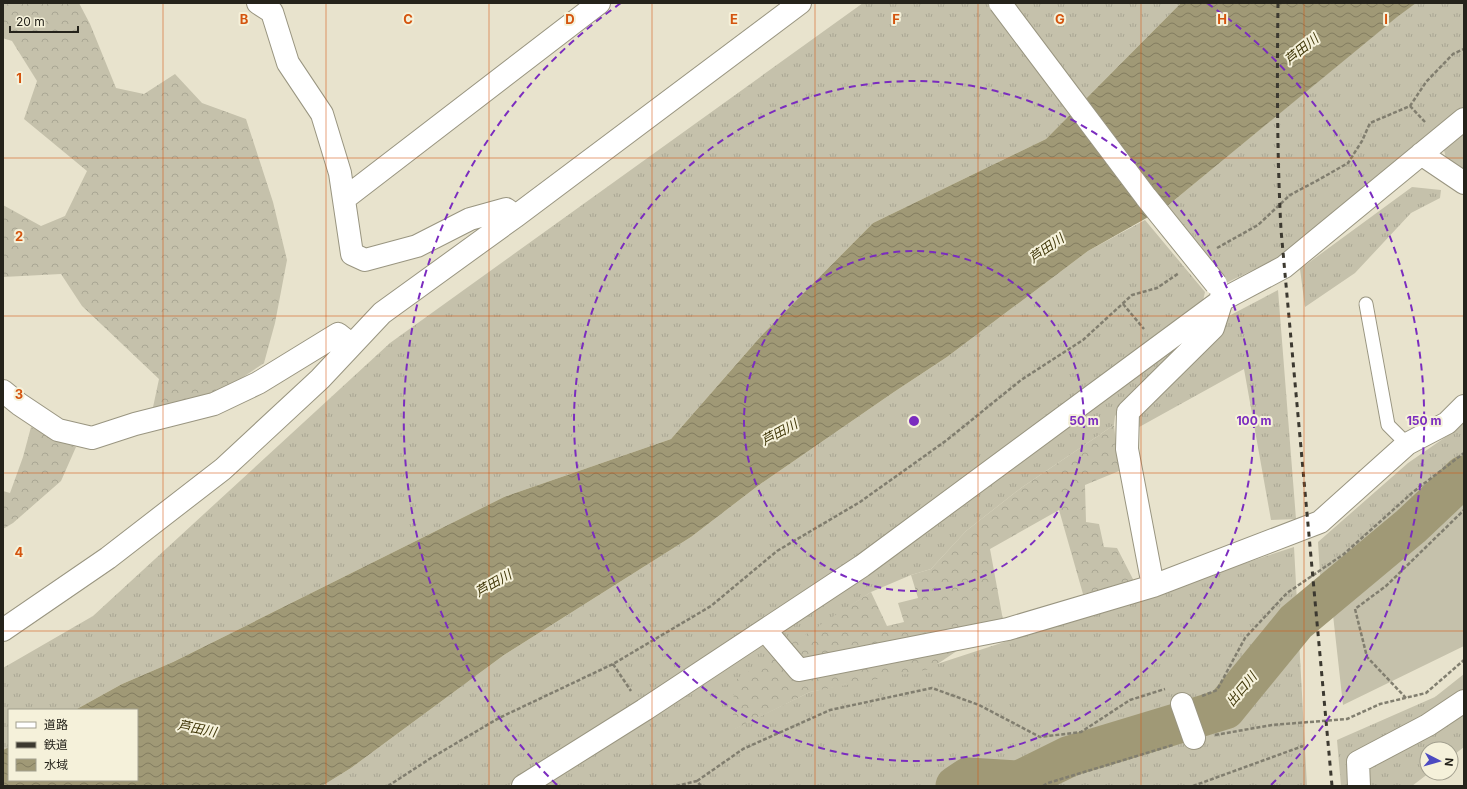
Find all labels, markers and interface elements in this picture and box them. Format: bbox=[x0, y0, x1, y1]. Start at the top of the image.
scale bar bbox=[10, 8, 78, 34]
text: B bbox=[240, 11, 249, 27]
text: C bbox=[403, 11, 413, 27]
text: D bbox=[565, 11, 575, 27]
text: E bbox=[730, 11, 738, 27]
text: F bbox=[892, 11, 900, 27]
text: G bbox=[1055, 11, 1065, 27]
text: H bbox=[1217, 11, 1227, 27]
text: I bbox=[1384, 11, 1388, 27]
text: 20 m bbox=[16, 14, 45, 29]
water label: 芦田川 bbox=[1281, 29, 1323, 67]
text: 1 bbox=[16, 70, 22, 86]
text: 2 bbox=[15, 228, 23, 244]
water label: 芦田川 bbox=[1025, 229, 1068, 266]
text: 3 bbox=[15, 386, 23, 402]
text: 50 m bbox=[1069, 413, 1099, 428]
text: 100 m bbox=[1236, 413, 1272, 428]
text: 150 m bbox=[1407, 413, 1441, 428]
centre of rings bbox=[907, 414, 921, 428]
water label: 芦田川 bbox=[758, 415, 802, 448]
text: 4 bbox=[15, 544, 24, 560]
water label: 芦田川 bbox=[472, 565, 516, 600]
water label: 出口川 bbox=[1222, 667, 1261, 709]
legend bbox=[8, 709, 138, 781]
water label: 芦田川 bbox=[176, 716, 220, 740]
text: 道路 bbox=[44, 717, 68, 732]
text: 鉄道 bbox=[44, 737, 68, 752]
north arrow bbox=[1419, 741, 1459, 781]
text: 水域 bbox=[44, 757, 68, 772]
text: N bbox=[1442, 757, 1456, 767]

